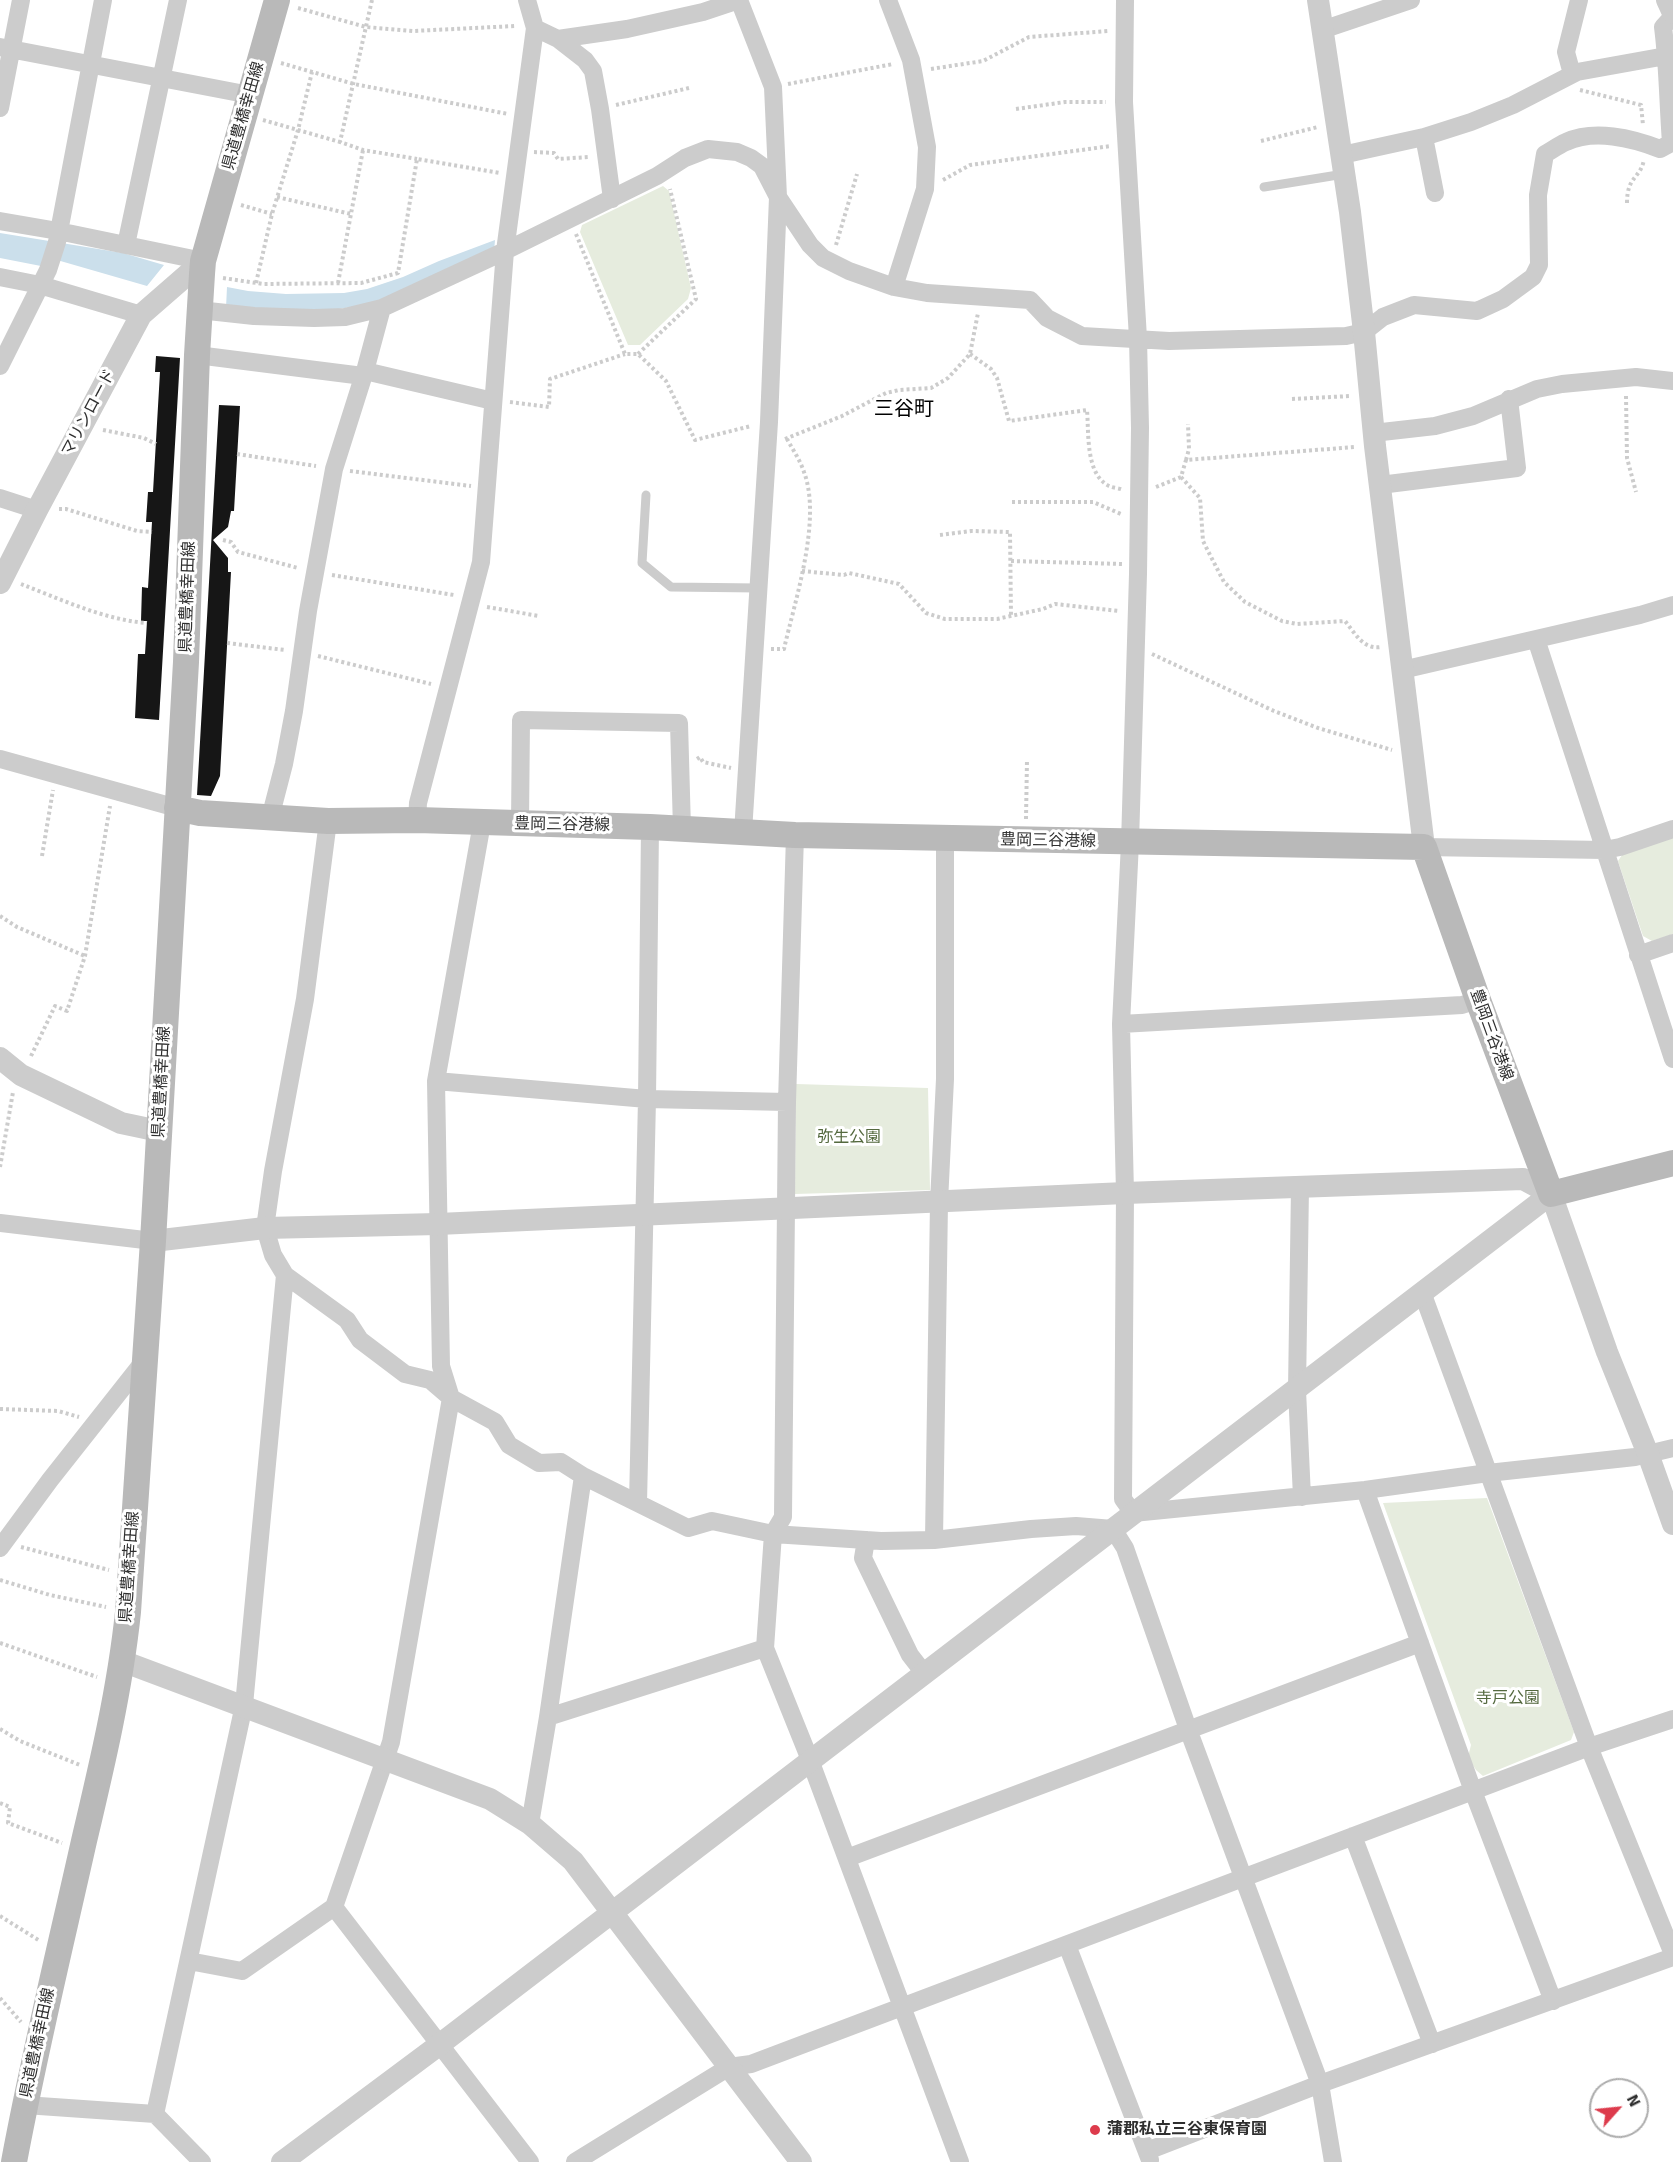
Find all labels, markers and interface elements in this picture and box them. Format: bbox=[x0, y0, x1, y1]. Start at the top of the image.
street label: 県道豊橋幸田線 bbox=[219, 60, 269, 172]
street label: マリンロード bbox=[58, 366, 120, 460]
district label: 三谷町 bbox=[874, 398, 934, 422]
street label: 県道豊橋幸田線 bbox=[176, 541, 200, 653]
street label: 豊岡三谷港線 bbox=[514, 815, 610, 835]
street label: 豊岡三谷港線 bbox=[1000, 831, 1096, 851]
street label: 豊岡三谷港線 bbox=[1466, 987, 1516, 1083]
street label: 県道豊橋幸田線 bbox=[149, 1026, 175, 1138]
park label: 弥生公園 bbox=[817, 1128, 881, 1148]
street label: 県道豊橋幸田線 bbox=[117, 1510, 143, 1624]
park label: 寺戸公園 bbox=[1476, 1689, 1540, 1709]
street label: 県道豊橋幸田線 bbox=[17, 1986, 59, 2100]
north arrow bbox=[1589, 2078, 1649, 2138]
text: N bbox=[1622, 2091, 1645, 2110]
place label: 蒲郡私立三谷東保育園 bbox=[1107, 2120, 1267, 2140]
marker: 蒲郡私立三谷東保育園 bbox=[1088, 2123, 1102, 2137]

